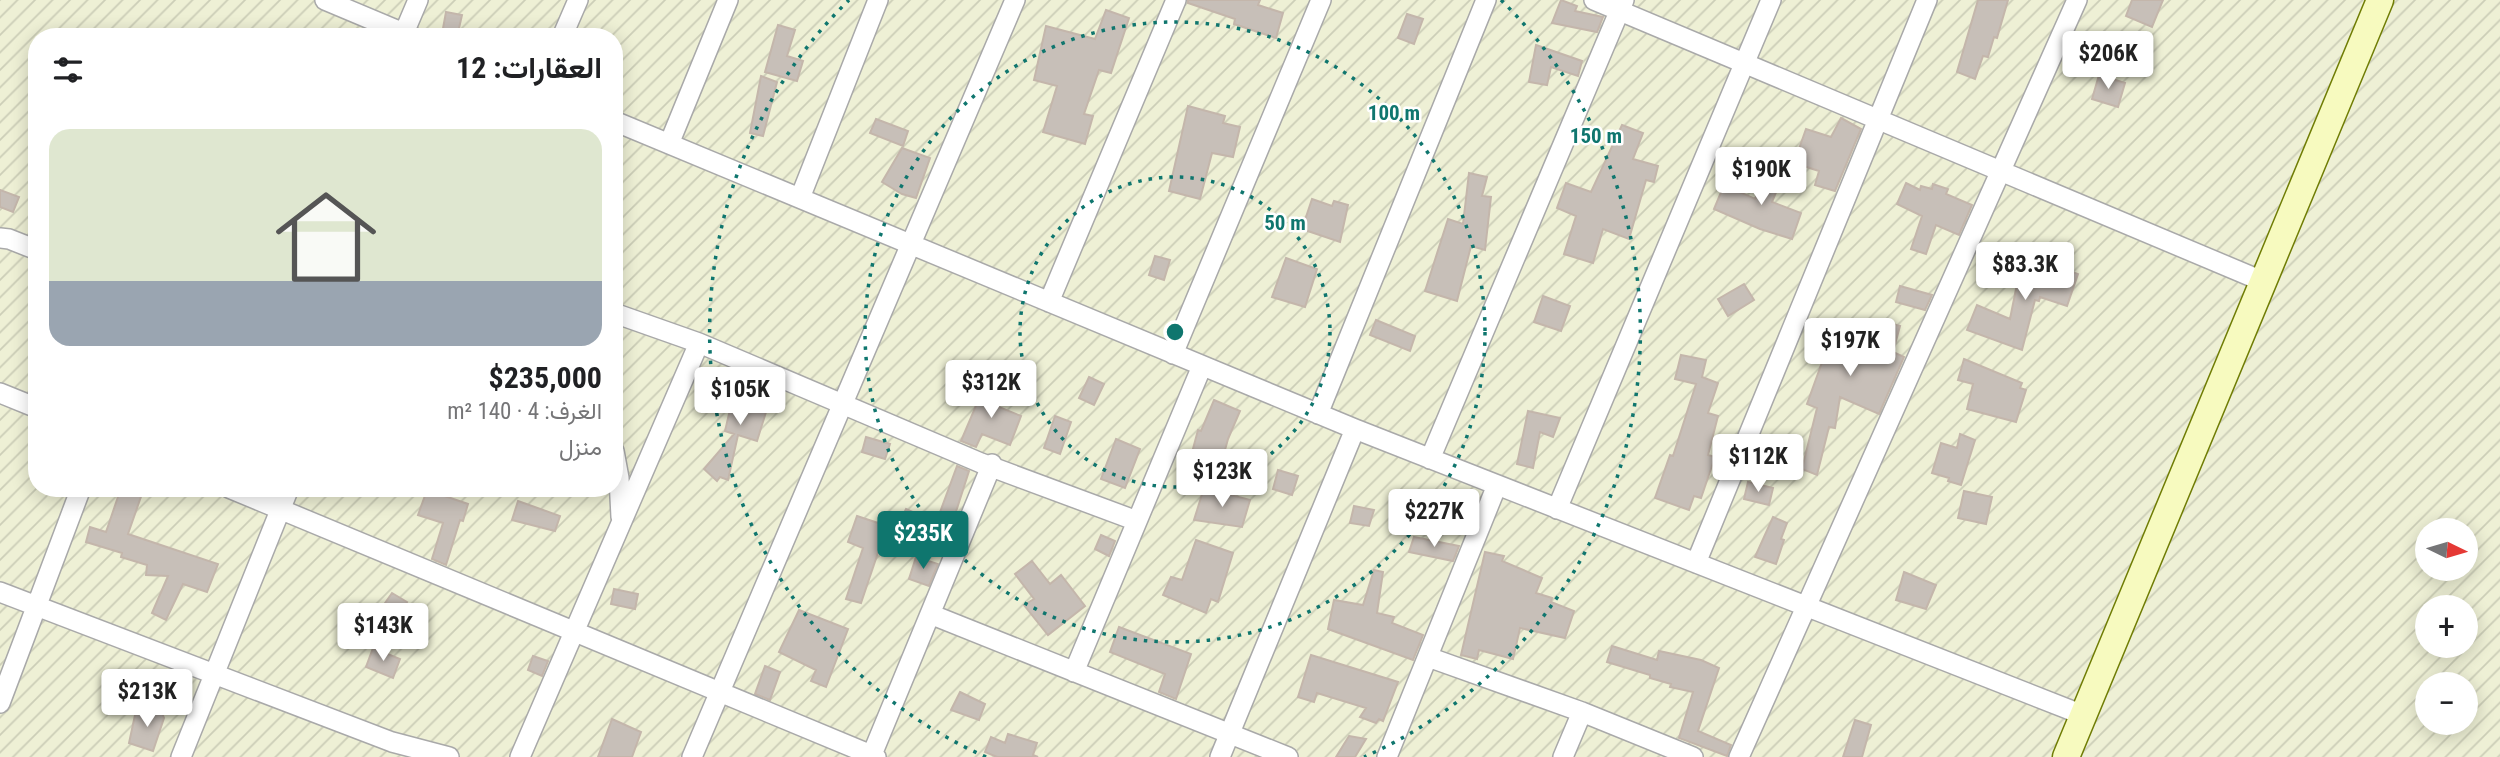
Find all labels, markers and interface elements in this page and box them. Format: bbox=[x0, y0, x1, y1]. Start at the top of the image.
pin: $206K bbox=[2059, 32, 2157, 91]
text: $206K bbox=[2078, 40, 2138, 67]
text: العقارات: 12 bbox=[456, 50, 602, 85]
icon: filters bbox=[49, 51, 87, 89]
text: 100 m bbox=[1368, 101, 1420, 125]
text: 150 m bbox=[1570, 124, 1622, 148]
pin: $190K bbox=[1712, 148, 1810, 207]
text: $190K bbox=[1731, 156, 1791, 183]
icon: home bbox=[263, 174, 389, 300]
text: 50 m bbox=[1264, 211, 1306, 235]
pin: $83.3K bbox=[1968, 243, 2082, 302]
text: $83.3K bbox=[1992, 251, 2058, 278]
pin: $197K bbox=[1801, 318, 1899, 378]
centre of rings bbox=[1163, 320, 1187, 344]
text: $197K bbox=[1820, 327, 1880, 354]
text: $235,000 bbox=[489, 360, 602, 395]
pin: $312K bbox=[942, 360, 1040, 420]
pin: $105K bbox=[691, 368, 789, 427]
text: $312K bbox=[961, 369, 1021, 396]
text: $105K bbox=[710, 376, 770, 403]
text: الغرف: 4 · 140 m² bbox=[447, 398, 602, 425]
text: منزل bbox=[559, 434, 602, 461]
pin: $112K bbox=[1709, 434, 1807, 494]
text: $112K bbox=[1728, 443, 1788, 470]
pin: $123K bbox=[1173, 449, 1271, 509]
text: $123K bbox=[1192, 458, 1252, 485]
pin: $227K bbox=[1385, 490, 1483, 549]
text: $227K bbox=[1404, 498, 1464, 525]
pin: $235K bbox=[874, 512, 972, 571]
north arrow bbox=[2415, 518, 2478, 581]
map controls bbox=[2415, 518, 2478, 735]
text: $235K bbox=[893, 520, 953, 547]
button: + bbox=[2415, 595, 2478, 658]
pin: $143K bbox=[334, 604, 432, 663]
text: $143K bbox=[353, 612, 413, 639]
pin: $213K bbox=[98, 670, 196, 729]
button: − bbox=[2415, 672, 2478, 735]
text: $213K bbox=[117, 678, 177, 705]

